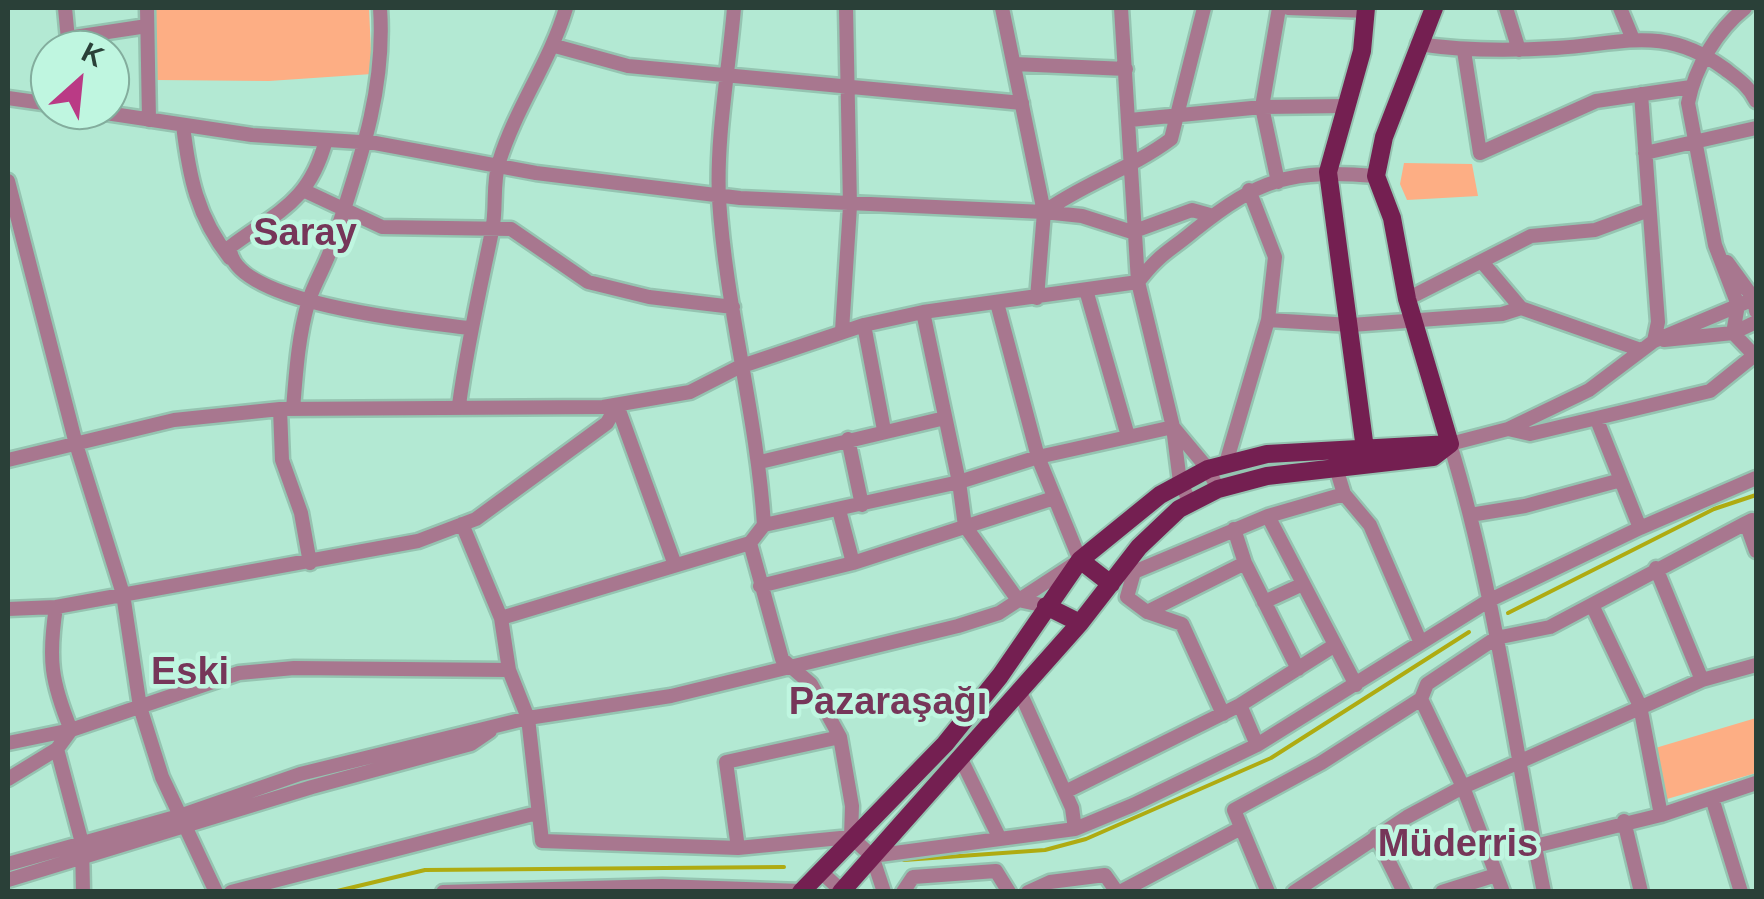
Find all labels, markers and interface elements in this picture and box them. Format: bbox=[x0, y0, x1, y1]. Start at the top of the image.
north arrow bbox=[30, 30, 130, 130]
text: K bbox=[77, 36, 109, 73]
district label: Saray bbox=[253, 212, 357, 258]
district label: Eski bbox=[151, 651, 229, 697]
district label: Pazaraşağı bbox=[789, 681, 987, 727]
district label: Müderris bbox=[1378, 823, 1538, 869]

